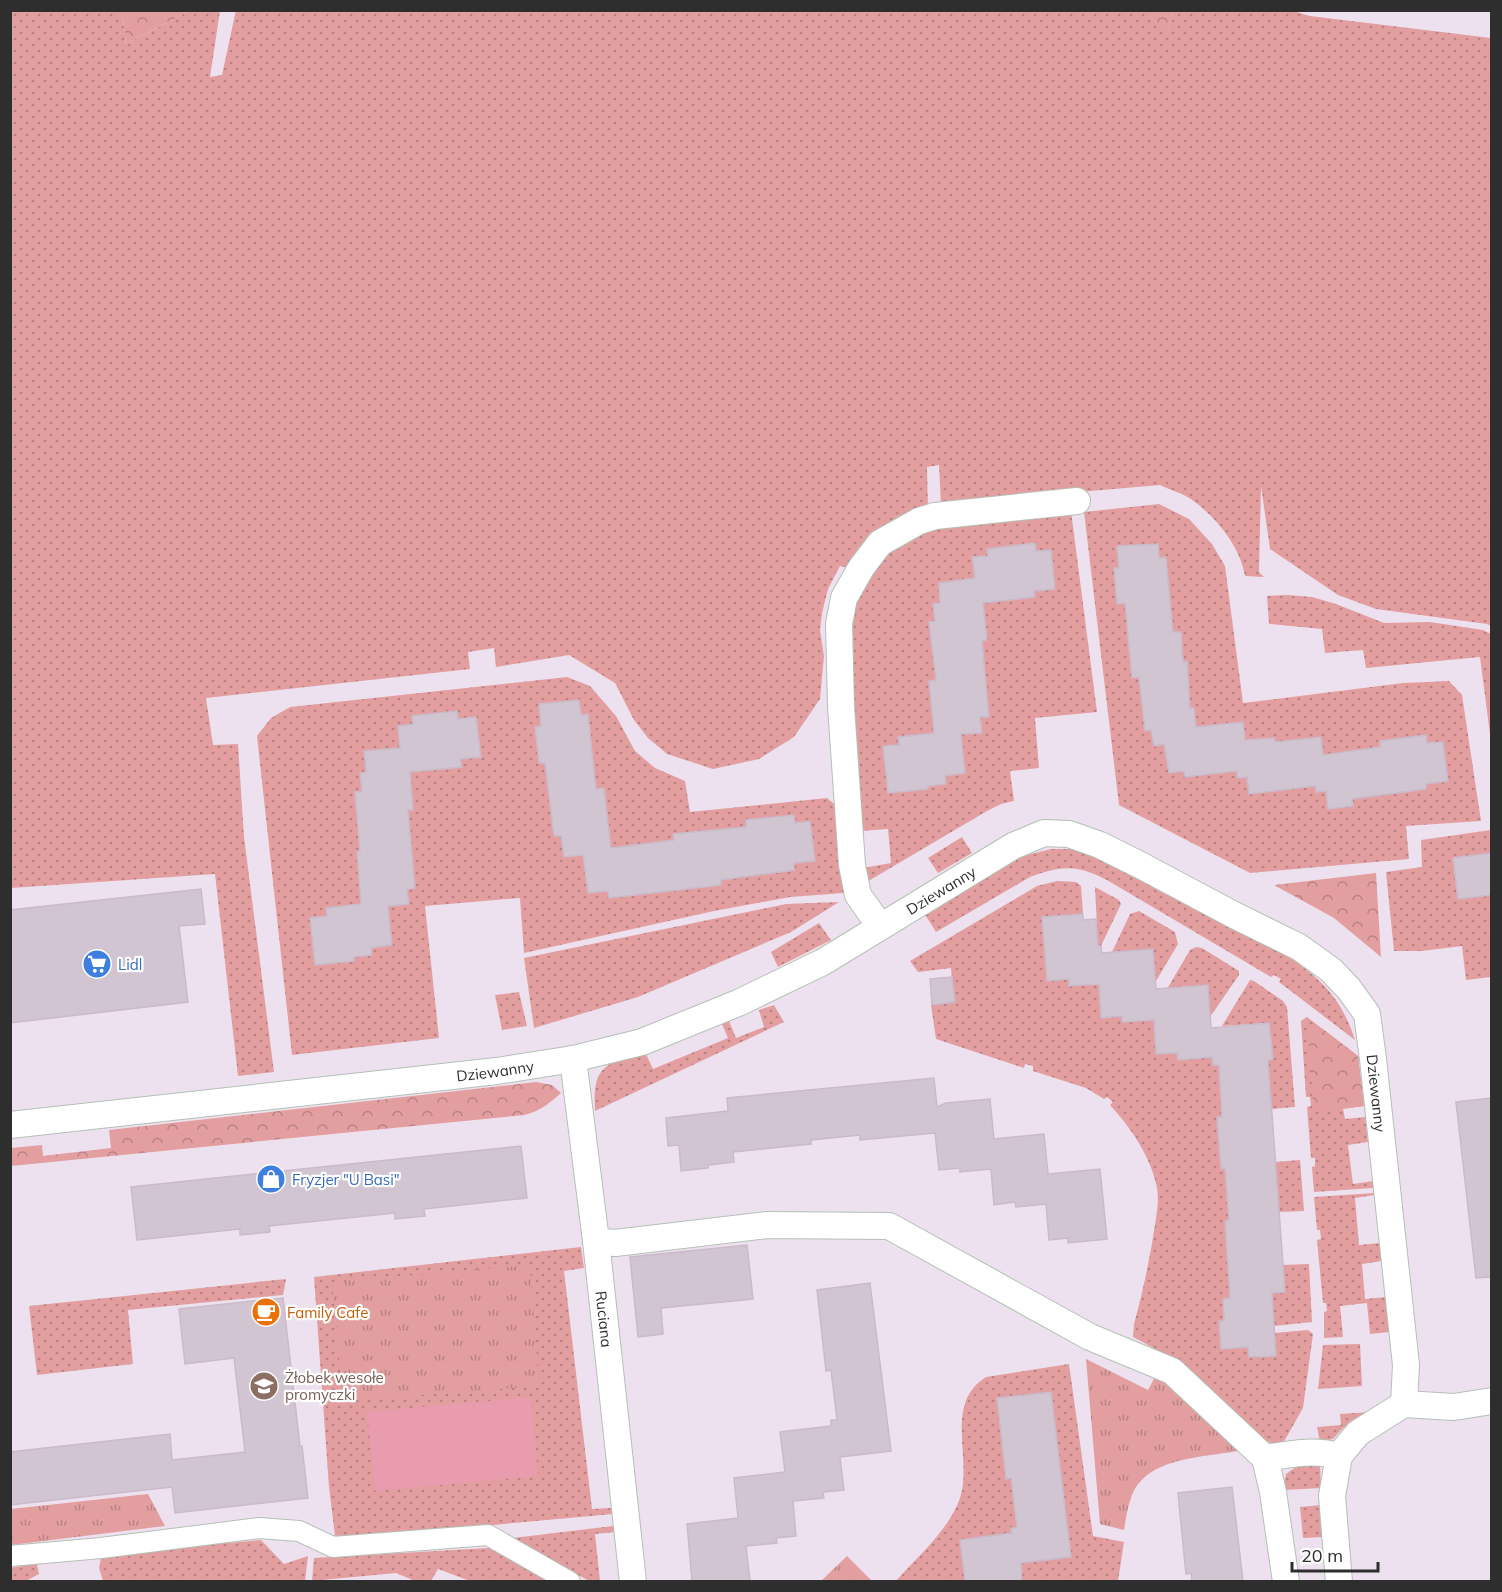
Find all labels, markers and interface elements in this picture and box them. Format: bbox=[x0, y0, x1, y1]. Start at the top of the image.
street label: Dziewanny bbox=[903, 862, 979, 919]
supermarket icon: Lidl bbox=[81, 948, 113, 980]
place label: Lidl bbox=[118, 955, 142, 974]
street label: Dziewanny bbox=[1363, 1053, 1390, 1133]
street label: Dziewanny bbox=[455, 1056, 535, 1085]
shop icon: Fryzjer "U Basi" bbox=[255, 1163, 287, 1195]
place label: Fryzjer "U Basi" bbox=[292, 1170, 400, 1189]
street label: Ruciana bbox=[592, 1290, 617, 1348]
cafe icon: Family Cafe bbox=[250, 1296, 282, 1328]
place label: Family Cafe bbox=[287, 1303, 368, 1322]
place label: Żłobek wesołe promyczki bbox=[285, 1368, 384, 1404]
school or university icon: Żłobek wesołe promyczki bbox=[248, 1370, 280, 1402]
scale bar bbox=[1292, 1535, 1378, 1573]
text: 20 m bbox=[1301, 1544, 1343, 1567]

